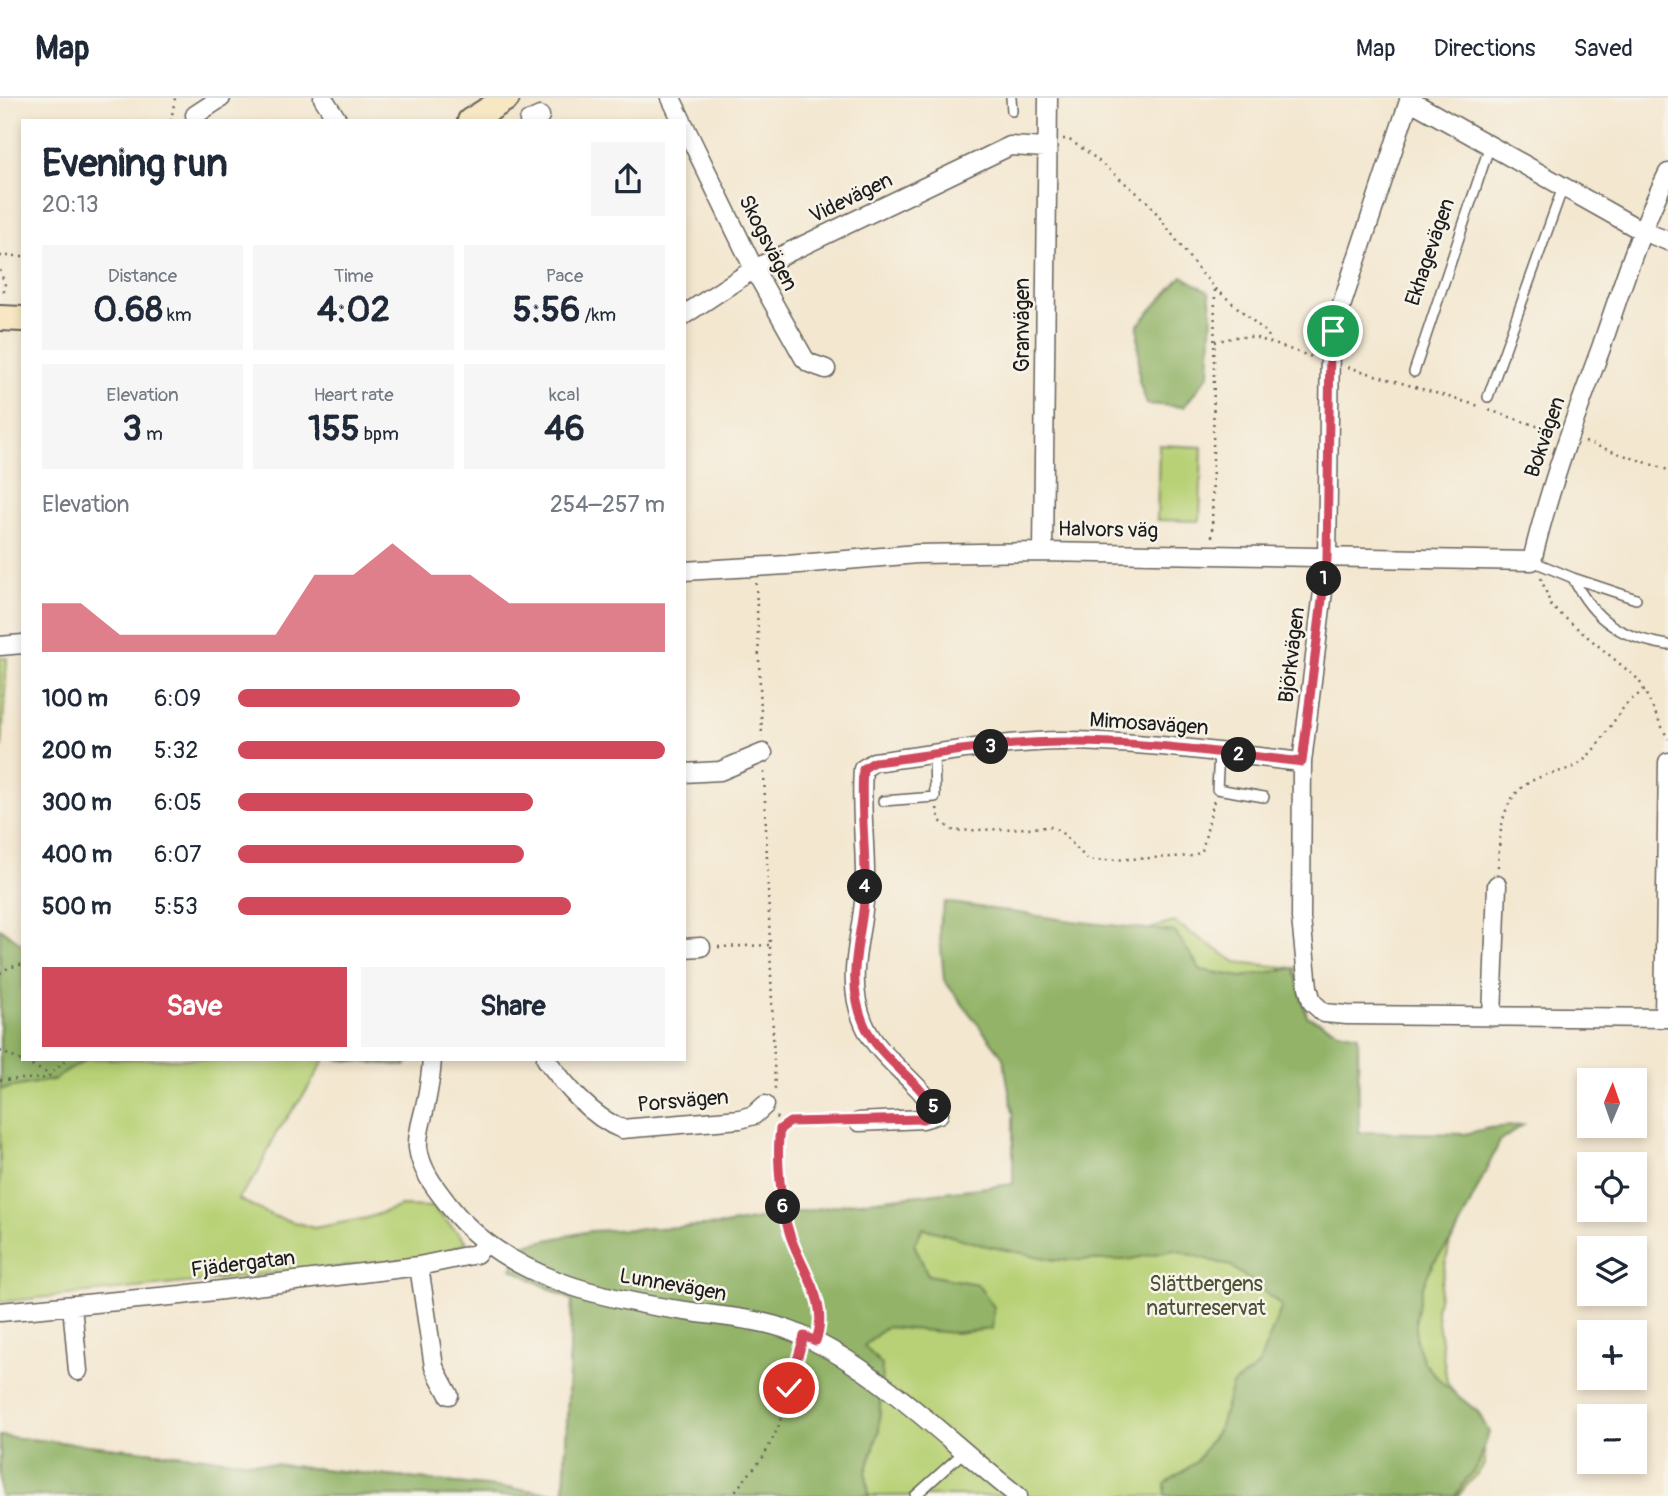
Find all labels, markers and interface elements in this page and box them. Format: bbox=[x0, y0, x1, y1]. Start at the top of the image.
text: Map bbox=[35, 28, 90, 69]
text: Map bbox=[1356, 34, 1396, 63]
text: Directions bbox=[1434, 34, 1535, 63]
text: Saved bbox=[1573, 34, 1633, 63]
text: Evening run bbox=[42, 140, 228, 188]
button: share bbox=[591, 142, 665, 216]
street label: Videvägen bbox=[805, 166, 897, 230]
text: 20:13 bbox=[42, 190, 99, 219]
street label: Skogsvägen bbox=[732, 191, 804, 295]
street label: Ekhagevägen bbox=[1399, 195, 1461, 309]
text: Distance bbox=[108, 264, 177, 288]
text: Time bbox=[334, 264, 373, 288]
text: Pace bbox=[546, 264, 583, 288]
street label: Granvägen bbox=[1009, 278, 1036, 372]
text: 0.68 bbox=[93, 288, 163, 332]
text: 4:02 bbox=[317, 288, 390, 332]
text: 5:56 bbox=[513, 288, 580, 332]
pin bbox=[1303, 301, 1363, 361]
text: km bbox=[163, 303, 192, 327]
text: /km bbox=[580, 303, 616, 327]
icon: arrive bbox=[1314, 312, 1352, 350]
text: Elevation bbox=[106, 383, 179, 407]
text: Heart rate bbox=[313, 383, 394, 407]
text: kcal bbox=[549, 383, 580, 407]
street label: Bokvägen bbox=[1519, 393, 1571, 481]
text: 3 bbox=[122, 407, 142, 451]
text: 155 bbox=[308, 407, 360, 451]
text: 46 bbox=[544, 407, 585, 451]
text: m bbox=[142, 422, 163, 446]
text: bpm bbox=[360, 422, 399, 446]
text: Elevation bbox=[42, 490, 130, 519]
text: 254–257 m bbox=[550, 490, 665, 519]
street label: Halvors väg bbox=[1058, 516, 1158, 544]
pin: 1 bbox=[1306, 561, 1342, 596]
text: 1 bbox=[1320, 566, 1327, 590]
street label: Björkvägen bbox=[1273, 606, 1311, 704]
text: 100 m bbox=[42, 684, 108, 713]
text: 6:09 bbox=[154, 684, 201, 713]
street label: Mimosavägen bbox=[1089, 706, 1209, 742]
pin: 3 bbox=[974, 730, 1009, 764]
text: 3 bbox=[985, 734, 996, 758]
text: 200 m bbox=[42, 736, 112, 765]
text: 5:32 bbox=[154, 736, 198, 765]
pin: 2 bbox=[1222, 738, 1256, 772]
text: 2 bbox=[1233, 742, 1244, 766]
text: 300 m bbox=[42, 788, 112, 817]
text: 6:05 bbox=[154, 788, 202, 817]
text: 400 m bbox=[42, 840, 112, 869]
text: 6:07 bbox=[154, 840, 201, 869]
pin: 4 bbox=[848, 870, 882, 904]
text: 4 bbox=[859, 874, 870, 898]
text: 500 m bbox=[42, 892, 111, 921]
text: 5:53 bbox=[154, 892, 198, 921]
button: Save bbox=[42, 967, 347, 1047]
button: Share bbox=[361, 967, 665, 1047]
north arrow bbox=[1577, 1068, 1647, 1138]
map controls bbox=[1577, 1068, 1647, 1474]
street label: Porsvägen bbox=[636, 1084, 730, 1118]
pin: 5 bbox=[916, 1090, 951, 1124]
text: 5 bbox=[928, 1094, 939, 1118]
button: locate bbox=[1577, 1152, 1647, 1222]
pin: 6 bbox=[766, 1190, 800, 1224]
text: 6 bbox=[777, 1194, 788, 1218]
button: layers bbox=[1577, 1236, 1647, 1306]
street label: Fjädergatan bbox=[189, 1244, 297, 1284]
street label: Lunnevägen bbox=[617, 1262, 729, 1308]
park label: Slättbergens naturreservat bbox=[1146, 1271, 1266, 1322]
button: + bbox=[1577, 1320, 1647, 1390]
pin bbox=[759, 1358, 819, 1418]
icon: check bbox=[770, 1369, 808, 1407]
button: − bbox=[1577, 1404, 1647, 1474]

